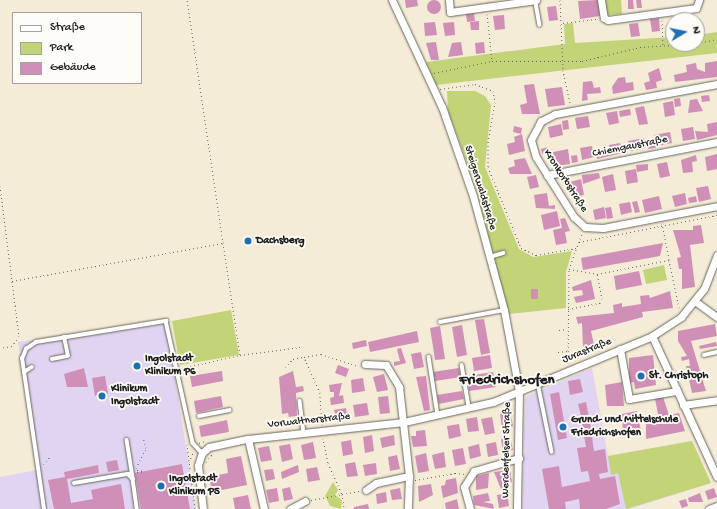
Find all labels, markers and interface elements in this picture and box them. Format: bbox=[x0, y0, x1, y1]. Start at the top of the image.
legend bbox=[12, 12, 142, 84]
north arrow bbox=[665, 12, 705, 52]
text: Straße bbox=[50, 21, 85, 35]
text: N bbox=[689, 26, 702, 35]
text: Park bbox=[50, 41, 73, 55]
text: Gebäude bbox=[50, 61, 96, 75]
street label: Chiemgaustraße bbox=[591, 133, 669, 161]
street label: Steigerwaldstraße bbox=[461, 144, 499, 232]
street label: Kronkorbstraße bbox=[540, 147, 590, 215]
place label: Dachsberg bbox=[256, 234, 305, 248]
marker: Dachsberg bbox=[243, 236, 253, 246]
street label: Jurastraße bbox=[560, 335, 614, 367]
place label: Ingolstadt Klinikum P6 bbox=[145, 353, 196, 379]
marker: Ingolstadt Klinikum P6 bbox=[132, 361, 142, 371]
place label: St. Christoph bbox=[649, 369, 708, 383]
marker: St. Christoph bbox=[636, 371, 646, 381]
district label: Friedrichshofen bbox=[459, 372, 555, 390]
place label: Klinikum Ingolstadt bbox=[111, 383, 159, 409]
marker: Klinikum Ingolstadt bbox=[96, 390, 108, 402]
street label: Werdenfelser Straße bbox=[500, 402, 514, 498]
street label: Vorwaltnerstraße bbox=[267, 410, 351, 432]
place label: Grund- und Mittelschule Friedrichshofen bbox=[571, 414, 678, 440]
marker: Grund- und Mittelschule Friedrichshofen bbox=[558, 422, 568, 432]
place label: Ingolstadt Klinikum P5 bbox=[169, 473, 220, 499]
marker: Ingolstadt Klinikum P5 bbox=[156, 481, 166, 491]

